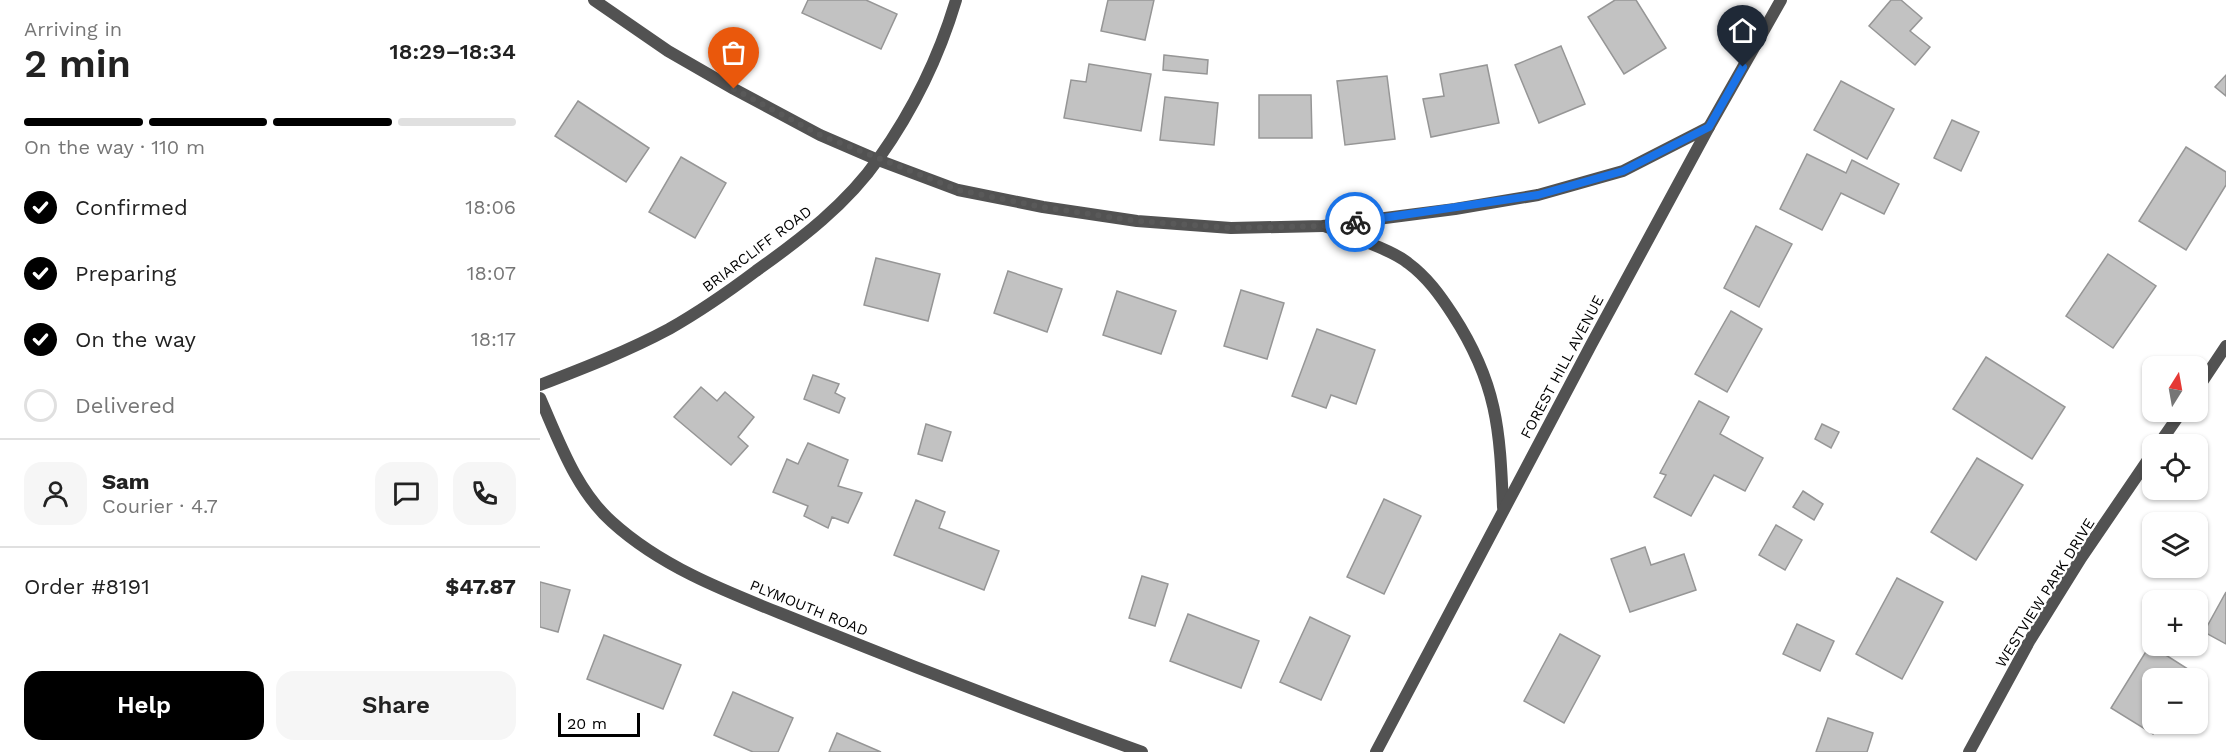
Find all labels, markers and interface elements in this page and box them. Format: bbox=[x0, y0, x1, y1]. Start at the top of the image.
pin bbox=[1717, 5, 1768, 67]
icon: home bbox=[1726, 14, 1759, 47]
text: Arriving in bbox=[24, 17, 122, 41]
pin bbox=[708, 27, 759, 89]
icon: bag bbox=[717, 36, 750, 69]
text: 18:29–18:34 bbox=[390, 39, 516, 64]
text: 2 min bbox=[24, 41, 131, 86]
text: On the way · 110 m bbox=[24, 135, 205, 159]
icon: check bbox=[24, 191, 57, 224]
courier bbox=[1325, 192, 1385, 252]
text: Confirmed bbox=[75, 195, 188, 220]
text: 18:06 bbox=[465, 195, 516, 219]
street label: BRIARCLIFF ROAD bbox=[699, 202, 815, 296]
icon: bike bbox=[1339, 206, 1372, 239]
icon: check bbox=[24, 257, 57, 290]
text: Preparing bbox=[75, 261, 176, 286]
text: 18:07 bbox=[467, 261, 516, 285]
street label: FOREST HILL AVENUE bbox=[1517, 292, 1607, 442]
icon: check bbox=[24, 323, 57, 356]
text: On the way bbox=[75, 327, 196, 352]
text: 18:17 bbox=[471, 327, 516, 351]
north arrow bbox=[2142, 356, 2208, 422]
map controls bbox=[2142, 356, 2208, 734]
text: Delivered bbox=[75, 393, 175, 418]
button: locate bbox=[2142, 434, 2208, 500]
button: person bbox=[24, 462, 87, 525]
button: chat bbox=[375, 462, 438, 525]
button: phone bbox=[453, 462, 516, 525]
text: Sam bbox=[102, 469, 150, 494]
text: Courier · 4.7 bbox=[102, 494, 218, 518]
button: layers bbox=[2142, 512, 2208, 578]
street label: WESTVIEW PARK DRIVE bbox=[1992, 515, 2098, 671]
text: Order #8191 bbox=[24, 574, 150, 599]
text: $47.87 bbox=[445, 574, 516, 599]
street label: PLYMOUTH ROAD bbox=[747, 576, 871, 640]
button: + bbox=[2142, 590, 2208, 656]
button: − bbox=[2142, 668, 2208, 734]
button: Help bbox=[24, 671, 264, 740]
button: Share bbox=[276, 671, 516, 740]
scale bar bbox=[558, 710, 640, 738]
text: 20 m bbox=[567, 714, 607, 733]

